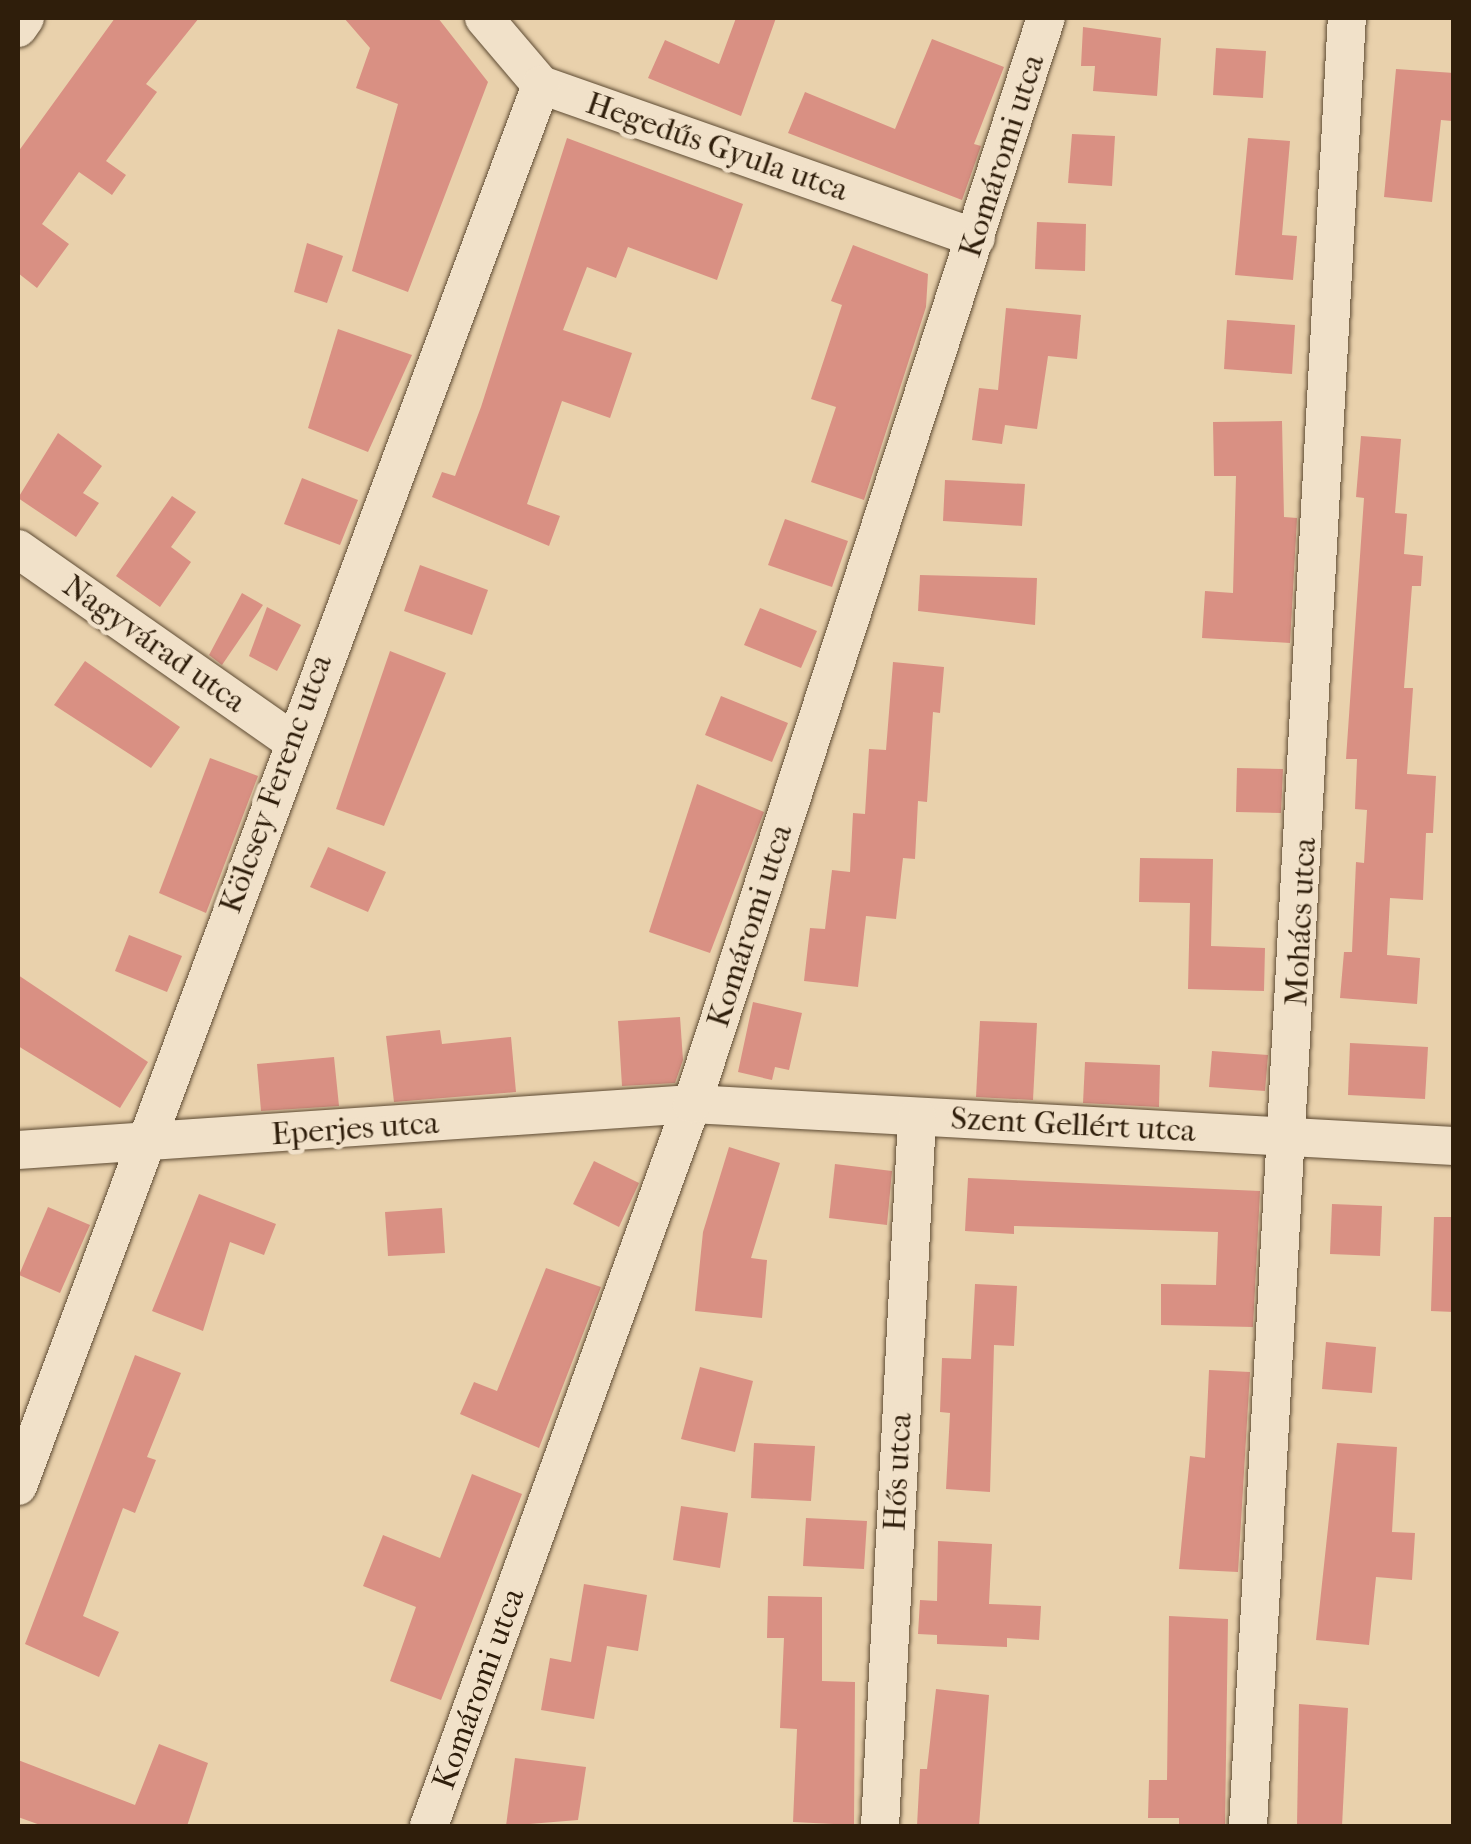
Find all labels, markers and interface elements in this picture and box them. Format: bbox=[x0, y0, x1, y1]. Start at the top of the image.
street label: Komáromi utca bbox=[951, 50, 1053, 262]
street label: Hegedűs Gyula utca bbox=[581, 84, 853, 210]
street label: Nagyvárad utca bbox=[55, 567, 253, 721]
street label: Kölcsey Ferenc utca bbox=[211, 649, 341, 919]
street label: Komáromi utca bbox=[699, 820, 801, 1032]
street label: Mohács utca bbox=[1277, 837, 1325, 1007]
street label: Szent Gellért utca bbox=[950, 1099, 1196, 1151]
street label: Eperjes utca bbox=[270, 1104, 440, 1154]
street label: Hős utca bbox=[876, 1412, 920, 1532]
street label: Komáromi utca bbox=[425, 1583, 533, 1795]

